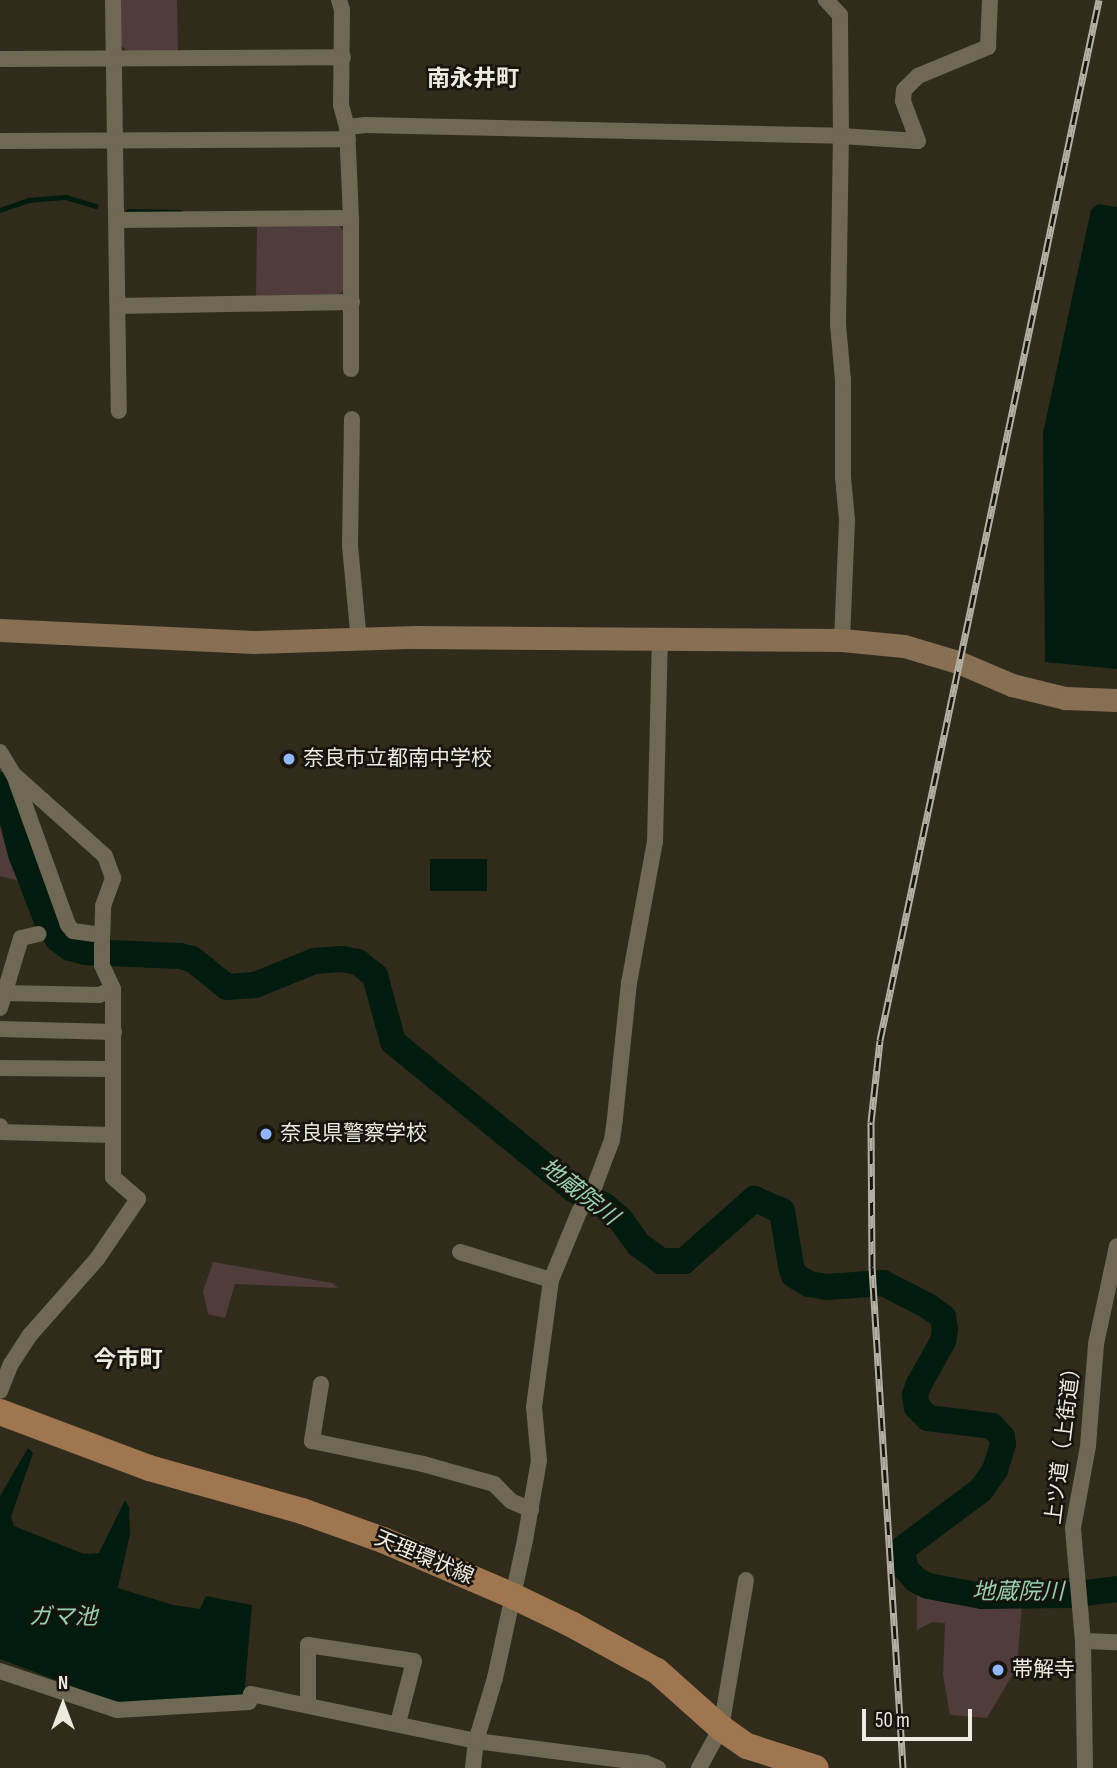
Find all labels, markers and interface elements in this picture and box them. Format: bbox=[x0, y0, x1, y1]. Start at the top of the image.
district label: 南永井町 bbox=[427, 65, 519, 93]
place label: 奈良市立都南中学校 bbox=[303, 746, 492, 772]
marker: 奈良市立都南中学校 bbox=[281, 751, 297, 767]
place label: 奈良県警察学校 bbox=[280, 1121, 427, 1147]
marker: 奈良県警察学校 bbox=[258, 1126, 274, 1142]
water label: 地蔵院川 bbox=[534, 1153, 624, 1231]
district label: 今市町 bbox=[94, 1346, 162, 1374]
street label: 上ツ道（上街道） bbox=[1041, 1356, 1087, 1526]
street label: 天理環状線 bbox=[371, 1526, 477, 1590]
water label: 地蔵院川 bbox=[972, 1578, 1064, 1606]
water label: ガマ池 bbox=[29, 1603, 97, 1631]
place label: 帯解寺 bbox=[1012, 1657, 1075, 1683]
marker: 帯解寺 bbox=[990, 1662, 1006, 1678]
north arrow bbox=[28, 1670, 98, 1740]
text: N bbox=[58, 1672, 68, 1695]
scale bar bbox=[865, 1694, 975, 1738]
text: 50 m bbox=[875, 1708, 910, 1733]

